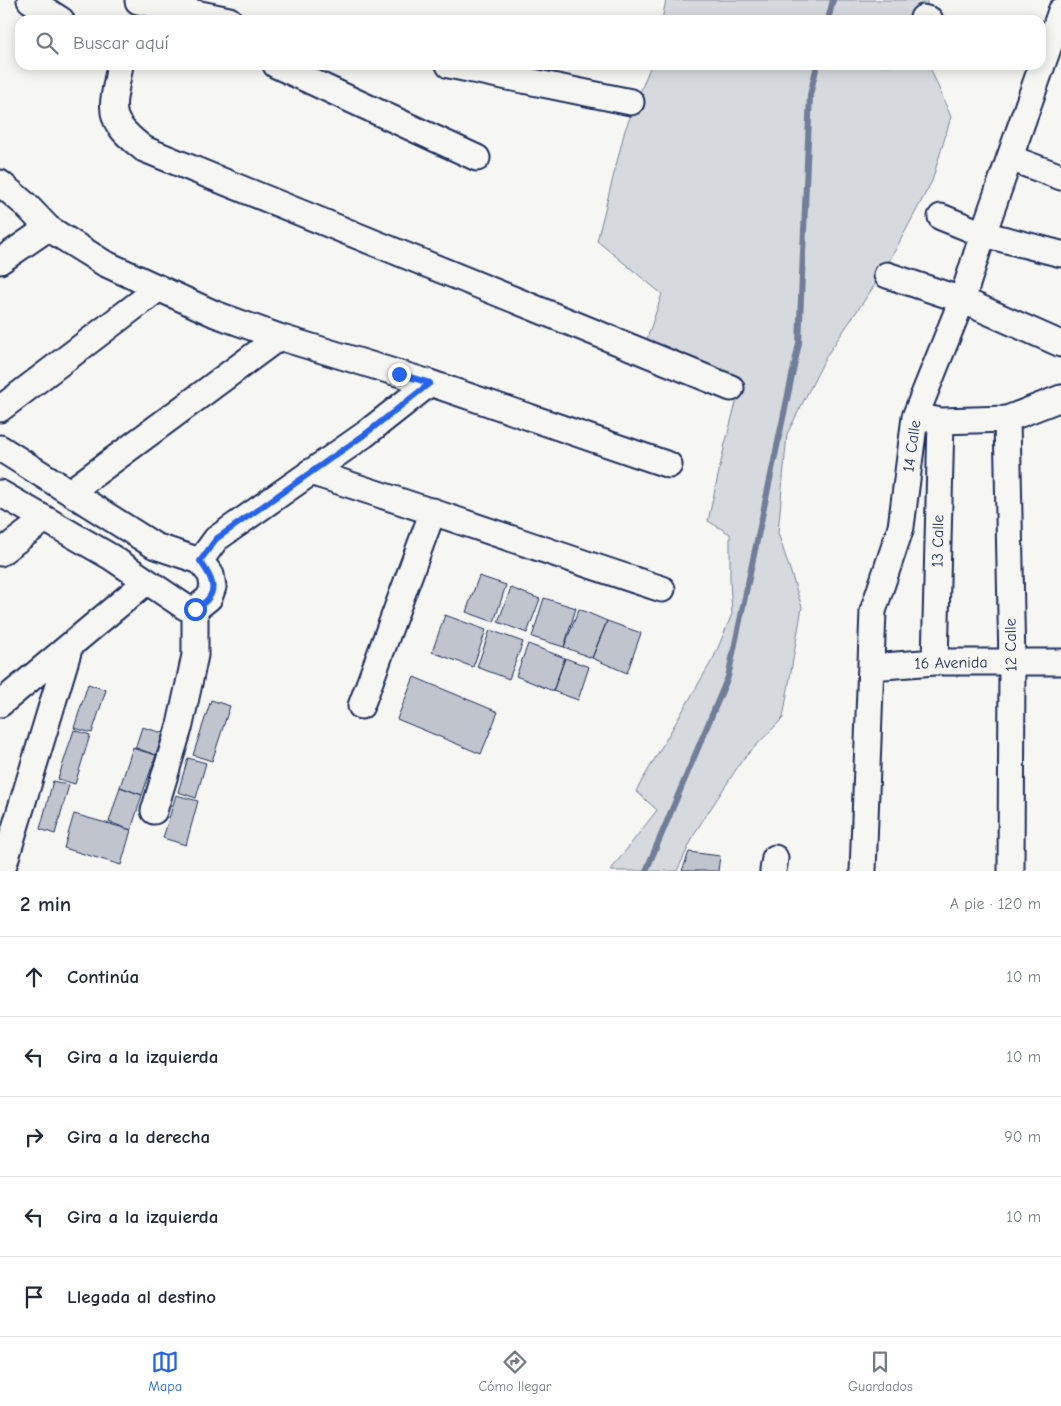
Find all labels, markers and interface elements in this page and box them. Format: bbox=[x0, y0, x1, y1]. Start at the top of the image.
search box bbox=[15, 15, 1046, 70]
icon: search bbox=[33, 29, 61, 57]
text: Buscar aquí bbox=[73, 32, 169, 54]
route end bbox=[388, 363, 411, 386]
street label: 14 Calle bbox=[899, 419, 925, 473]
street label: 13 Calle bbox=[929, 514, 947, 568]
route start bbox=[184, 598, 207, 621]
street label: 12 Calle bbox=[1002, 618, 1020, 672]
street label: 16 Avenida bbox=[914, 653, 988, 673]
text: 2 min bbox=[20, 892, 71, 916]
text: A pie · 120 m bbox=[950, 895, 1041, 913]
icon: ahead bbox=[20, 963, 48, 991]
text: Continúa bbox=[67, 966, 139, 988]
text: 10 m bbox=[1006, 968, 1041, 986]
icon: left bbox=[20, 1043, 48, 1071]
text: Gira a la izquierda bbox=[67, 1046, 218, 1068]
text: 10 m bbox=[1006, 1048, 1041, 1066]
icon: right bbox=[20, 1123, 48, 1151]
text: Gira a la derecha bbox=[67, 1126, 210, 1148]
text: 90 m bbox=[1004, 1128, 1041, 1146]
icon: left bbox=[20, 1203, 48, 1231]
text: Gira a la izquierda bbox=[67, 1206, 218, 1228]
text: 10 m bbox=[1006, 1208, 1041, 1226]
icon: arrive bbox=[20, 1283, 48, 1311]
text: Llegada al destino bbox=[67, 1286, 216, 1308]
tab: Mapa bbox=[148, 1348, 182, 1395]
tab: Cómo llegar bbox=[478, 1348, 551, 1395]
tab: Guardados bbox=[848, 1348, 913, 1395]

